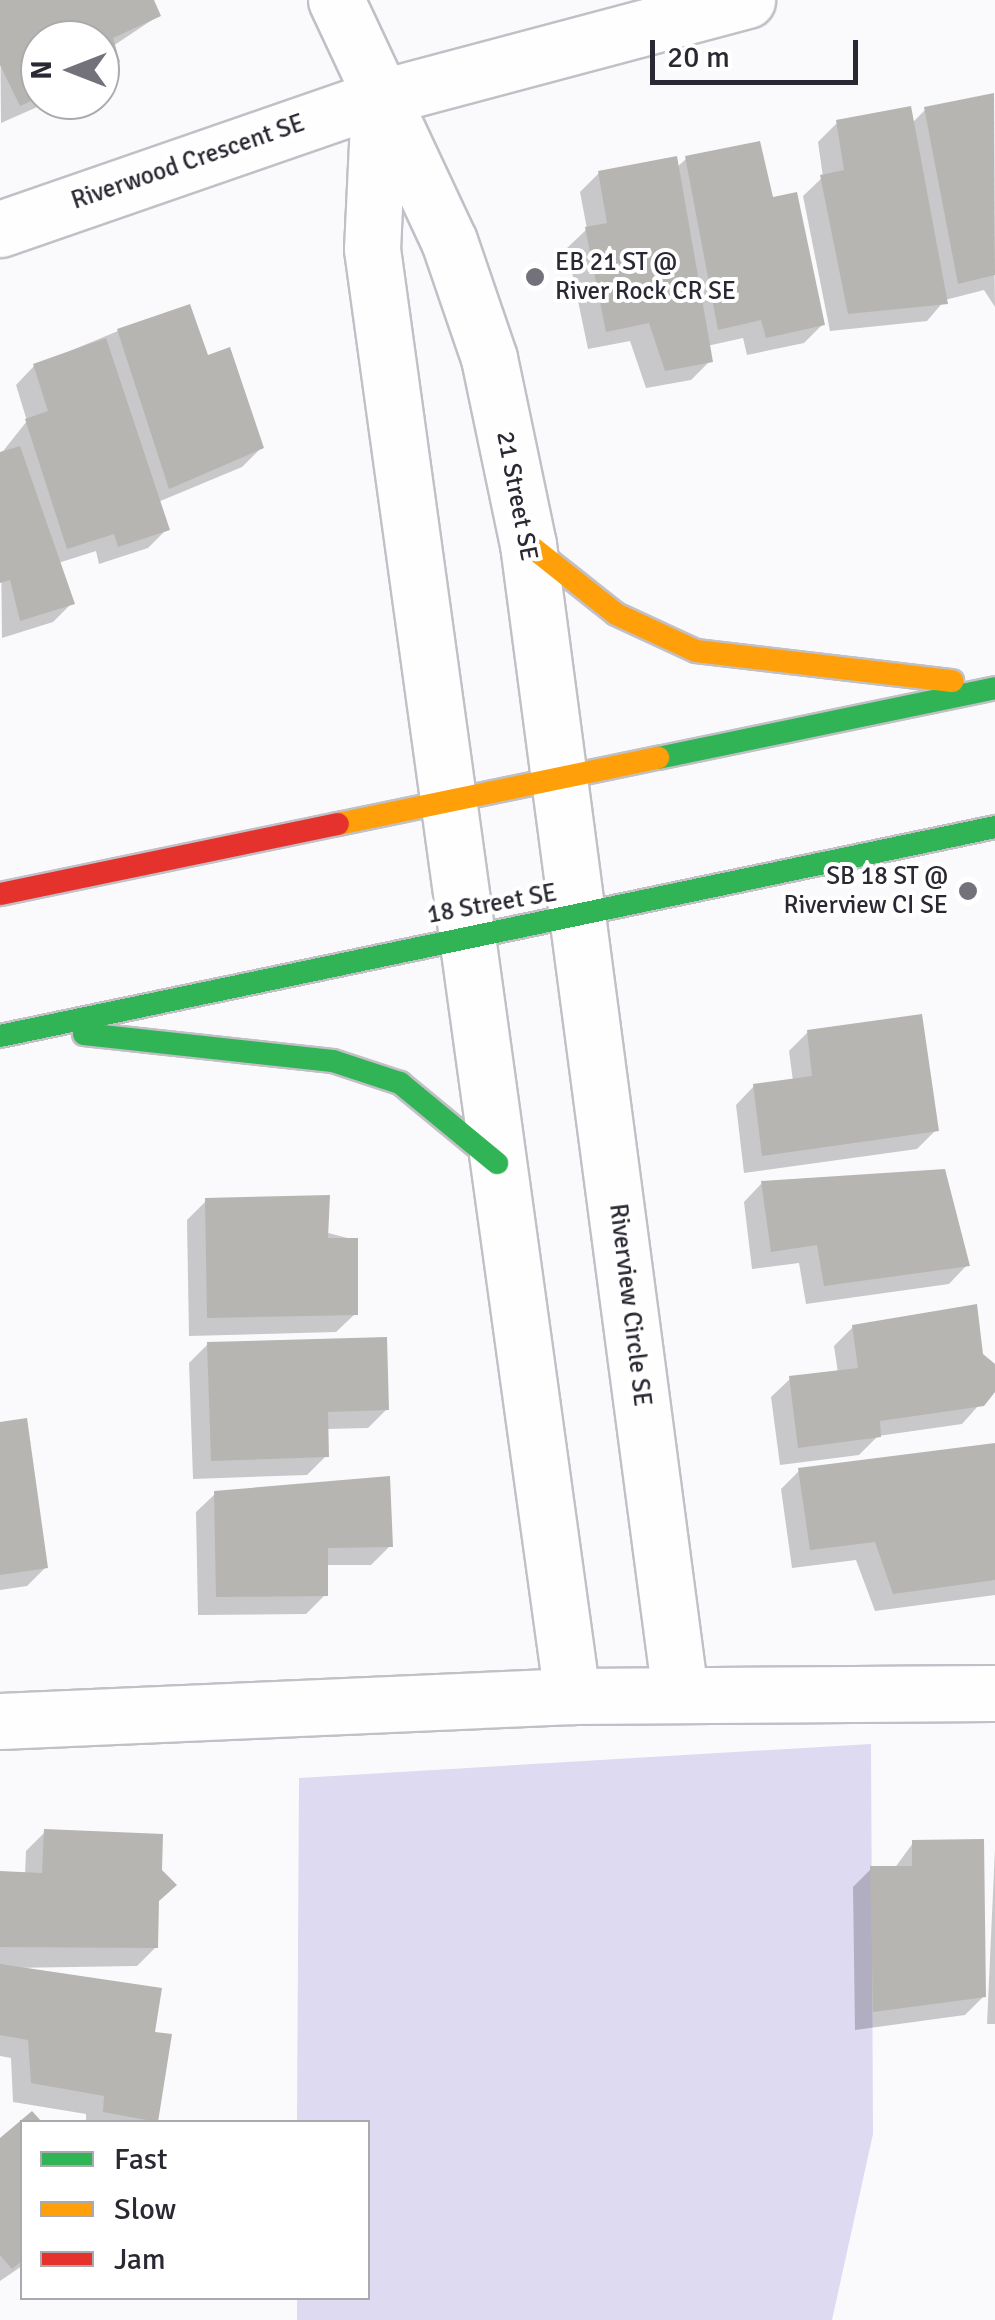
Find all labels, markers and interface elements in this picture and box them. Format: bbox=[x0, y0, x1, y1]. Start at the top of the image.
north arrow bbox=[20, 20, 120, 120]
scale bar bbox=[655, 20, 862, 82]
text: 20 m bbox=[667, 39, 730, 76]
text: N bbox=[25, 60, 59, 80]
street label: Riverwood Crescent SE bbox=[67, 108, 309, 216]
place label: EB 21 ST @ River Rock CR SE bbox=[555, 248, 736, 307]
marker: EB 21 ST @ River Rock CR SE bbox=[524, 266, 546, 288]
street label: 21 Street SE bbox=[490, 429, 544, 563]
place label: SB 18 ST @ Riverview CI SE bbox=[783, 862, 948, 921]
street label: 18 Street SE bbox=[425, 878, 559, 930]
marker: SB 18 ST @ Riverview CI SE bbox=[957, 880, 979, 902]
street label: Riverview Circle SE bbox=[603, 1202, 657, 1408]
legend bbox=[20, 2120, 370, 2300]
text: Fast bbox=[114, 2141, 167, 2178]
text: Slow bbox=[114, 2191, 176, 2228]
text: Jam bbox=[114, 2241, 166, 2278]

